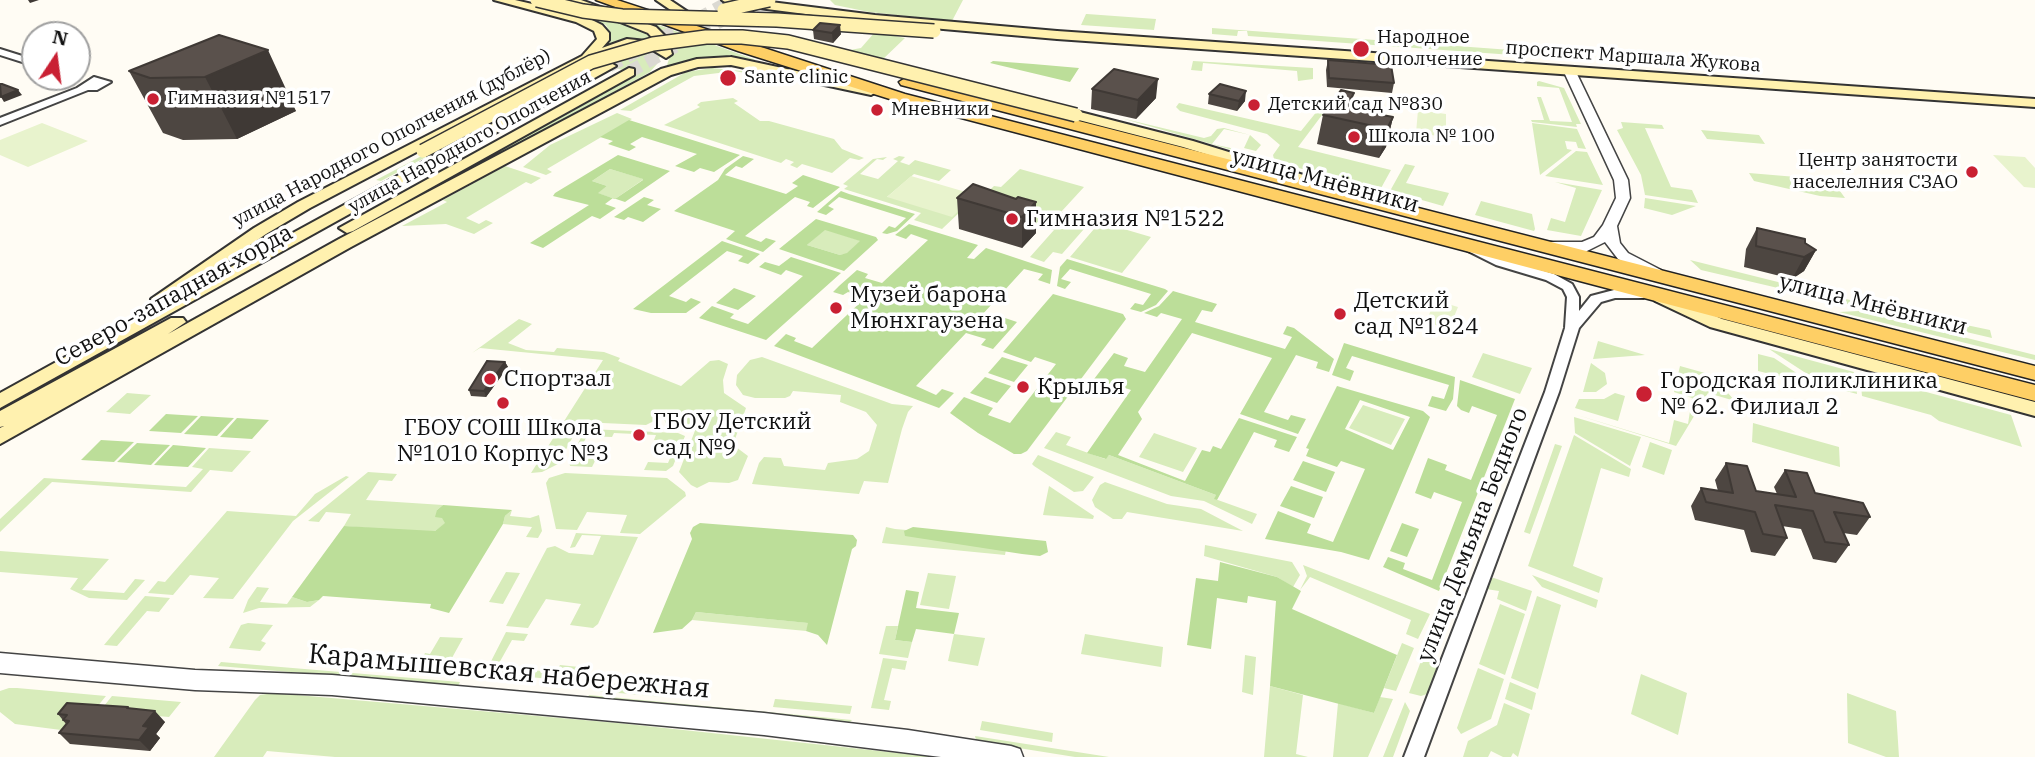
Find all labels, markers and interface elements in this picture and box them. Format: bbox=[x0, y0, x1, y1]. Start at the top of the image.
north arrow bbox=[21, 21, 91, 91]
text: N bbox=[50, 24, 70, 51]
place label: Народное Ополчение bbox=[1377, 27, 1483, 71]
street label: проспект Маршала Жукова bbox=[1505, 37, 1761, 77]
marker: Народное Ополчение bbox=[1351, 39, 1371, 59]
street label: улица Народного Ополчения (дублёр) bbox=[229, 44, 555, 232]
street label: улица Народного Ополчения bbox=[345, 66, 595, 218]
place label: Sante clinic bbox=[744, 67, 848, 89]
marker: Sante clinic bbox=[718, 68, 738, 88]
place label: Гимназия №1517 bbox=[167, 88, 331, 110]
marker: Гимназия №1517 bbox=[145, 91, 161, 107]
place label: Детский сад №830 bbox=[1268, 94, 1443, 116]
marker: Детский сад №830 bbox=[1246, 97, 1262, 113]
place label: Мневники bbox=[891, 99, 990, 121]
marker: Мневники bbox=[869, 102, 885, 118]
place label: Школа № 100 bbox=[1368, 126, 1495, 148]
marker: Школа № 100 bbox=[1346, 129, 1362, 145]
street label: улица Мнёвники bbox=[1228, 143, 1422, 219]
place label: Центр занятости населелния СЗАО bbox=[1792, 150, 1958, 194]
marker: Центр занятости населелния СЗАО bbox=[1964, 164, 1980, 180]
place label: Гимназия №1522 bbox=[1026, 205, 1225, 233]
marker: Гимназия №1522 bbox=[1004, 211, 1020, 227]
street label: Северо-западная хорда bbox=[50, 219, 298, 373]
street label: улица Мнёвники bbox=[1776, 268, 1970, 342]
place label: Музей барона Мюнхгаузена bbox=[850, 281, 1007, 335]
place label: Детский сад №1824 bbox=[1354, 287, 1479, 341]
marker: Музей барона Мюнхгаузена bbox=[828, 300, 844, 316]
marker: Детский сад №1824 bbox=[1332, 306, 1348, 322]
place label: Спортзал bbox=[504, 365, 612, 393]
place label: Городская поликлиника № 62. Филиал 2 bbox=[1660, 367, 1938, 421]
marker: Спортзал bbox=[482, 371, 498, 387]
place label: Крылья bbox=[1037, 373, 1125, 401]
marker: Крылья bbox=[1015, 379, 1031, 395]
marker: Городская поликлиника № 62. Филиал 2 bbox=[1634, 384, 1654, 404]
marker: ГБОУ СОШ Школа №1010 Корпус №3 bbox=[495, 395, 511, 411]
street label: улица Демьяна Бедного bbox=[1412, 404, 1534, 666]
place label: ГБОУ Детский сад №9 bbox=[653, 408, 812, 462]
place label: ГБОУ СОШ Школа №1010 Корпус №3 bbox=[397, 414, 609, 468]
marker: ГБОУ Детский сад №9 bbox=[631, 427, 647, 443]
street label: Карамышевская набережная bbox=[307, 638, 711, 706]

